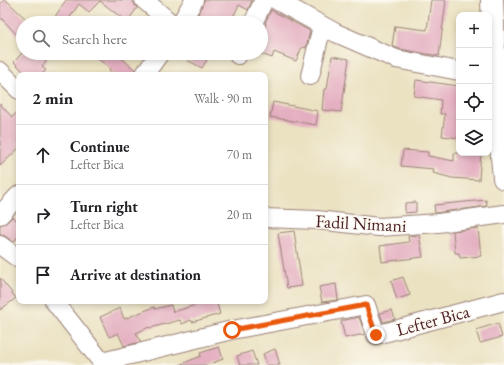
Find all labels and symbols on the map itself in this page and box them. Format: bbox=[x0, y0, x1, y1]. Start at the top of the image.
street label: Fadil Nimani bbox=[315, 209, 408, 237]
street label: Lefter Bica bbox=[394, 299, 473, 341]
route start bbox=[223, 321, 241, 339]
route end bbox=[367, 326, 385, 344]

